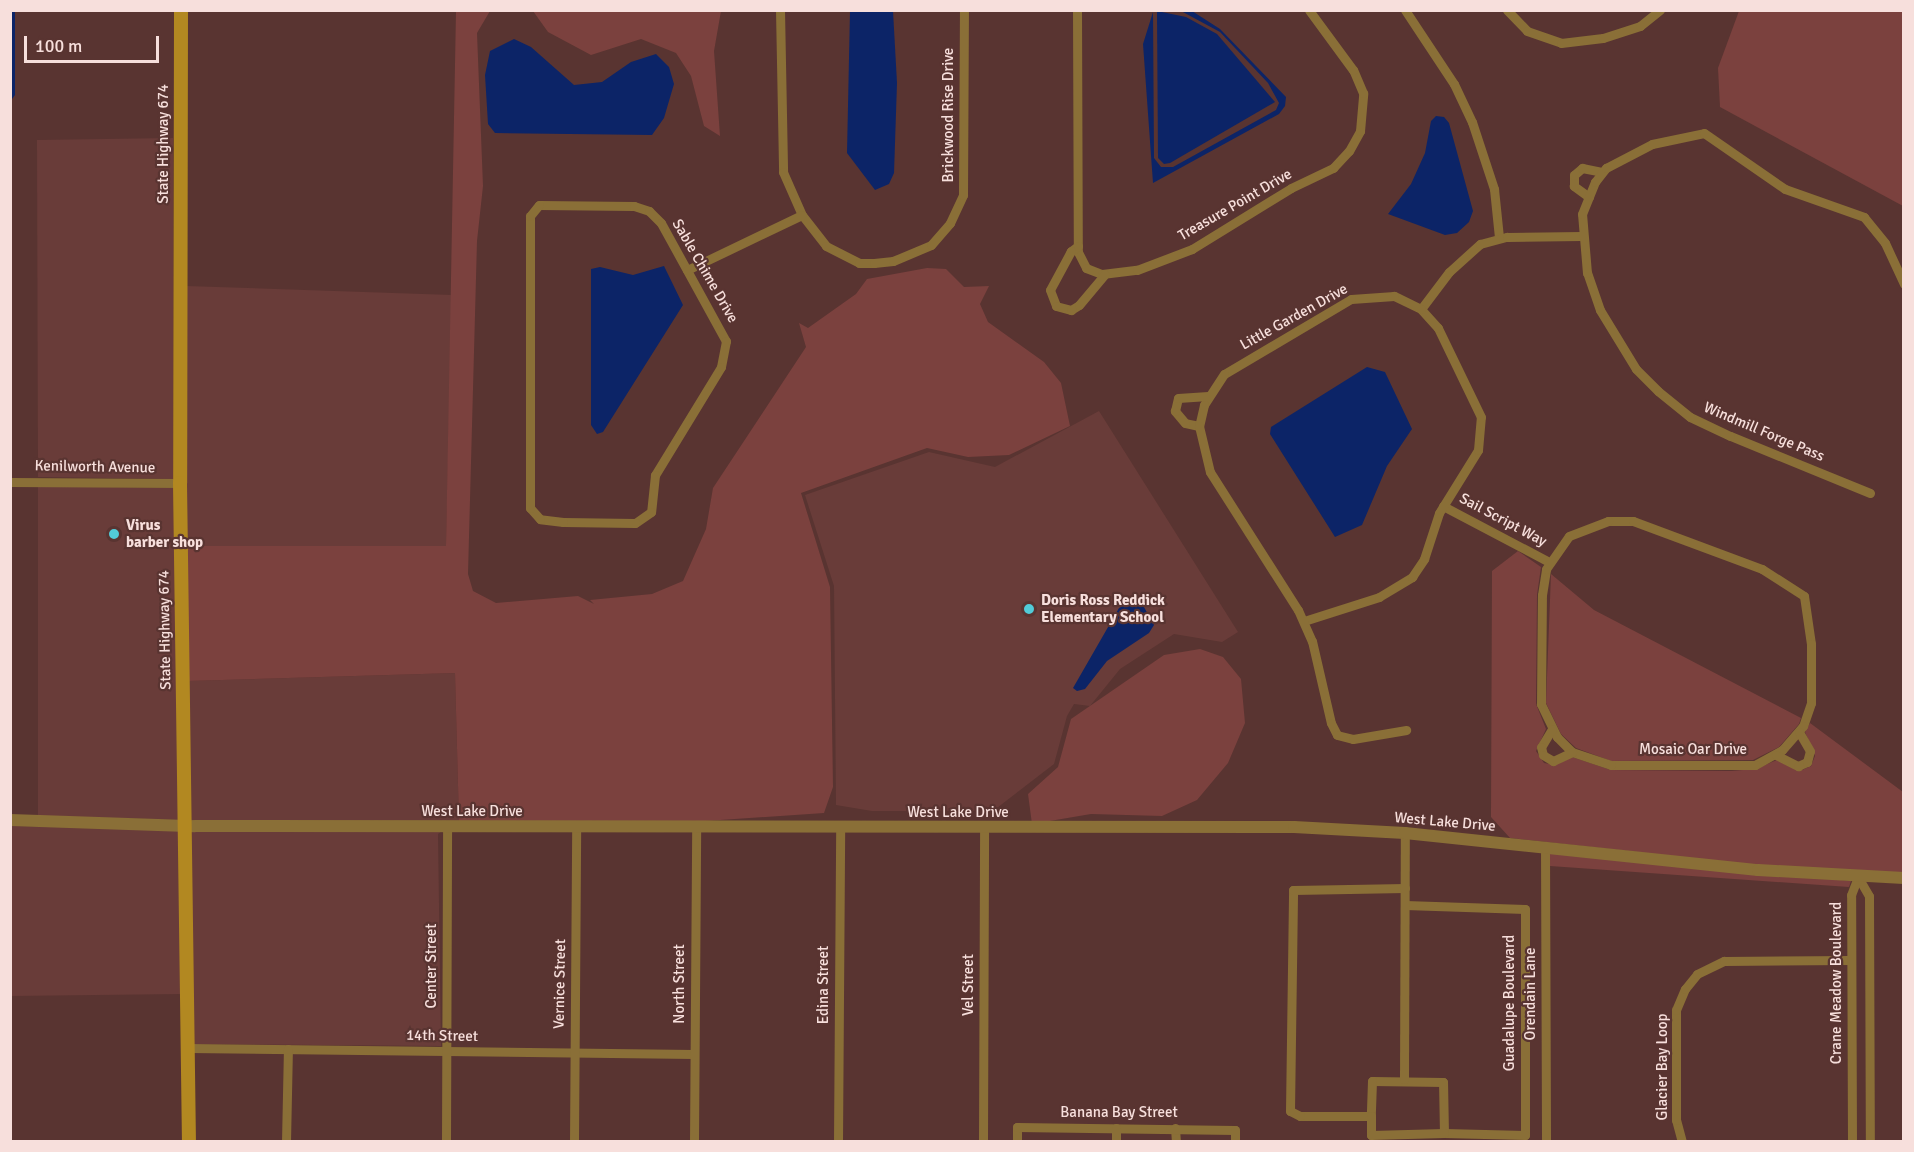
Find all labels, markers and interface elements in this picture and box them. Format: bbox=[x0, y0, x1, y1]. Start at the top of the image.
scale bar bbox=[27, 24, 162, 62]
text: 100 m bbox=[35, 35, 82, 57]
street label: Brickwood Rise Drive bbox=[940, 48, 958, 182]
street label: State Highway 674 bbox=[155, 84, 173, 204]
street label: Treasure Point Drive bbox=[1175, 165, 1295, 245]
street label: Sable Chime Drive bbox=[668, 216, 742, 326]
street label: Little Garden Drive bbox=[1237, 280, 1351, 354]
street label: Windmill Forge Pass bbox=[1701, 398, 1827, 466]
street label: Kenilworth Avenue bbox=[35, 457, 155, 477]
street label: Sail Script Way bbox=[1456, 489, 1550, 551]
place label: Virus barber shop bbox=[126, 516, 203, 551]
marker: Virus barber shop bbox=[107, 527, 121, 541]
street label: State Highway 674 bbox=[155, 570, 175, 690]
place label: Doris Ross Reddick Elementary School bbox=[1041, 591, 1165, 626]
marker: Doris Ross Reddick Elementary School bbox=[1022, 602, 1036, 616]
street label: Mosaic Oar Drive bbox=[1639, 741, 1747, 759]
street label: West Lake Drive bbox=[421, 803, 523, 821]
street label: West Lake Drive bbox=[907, 804, 1009, 822]
street label: West Lake Drive bbox=[1394, 809, 1496, 835]
street label: Crane Meadow Boulevard bbox=[1828, 902, 1846, 1064]
street label: Center Street bbox=[423, 923, 441, 1009]
street label: Guadalupe Boulevard bbox=[1501, 935, 1519, 1071]
street label: Vernice Street bbox=[550, 939, 570, 1029]
street label: North Street bbox=[671, 944, 689, 1024]
street label: Edina Street bbox=[815, 946, 833, 1024]
street label: Orendain Lane bbox=[1522, 948, 1540, 1040]
street label: Vel Street bbox=[960, 954, 978, 1016]
street label: Glacier Bay Loop bbox=[1654, 1013, 1672, 1121]
street label: 14th Street bbox=[406, 1026, 478, 1046]
street label: Banana Bay Street bbox=[1060, 1104, 1178, 1122]

